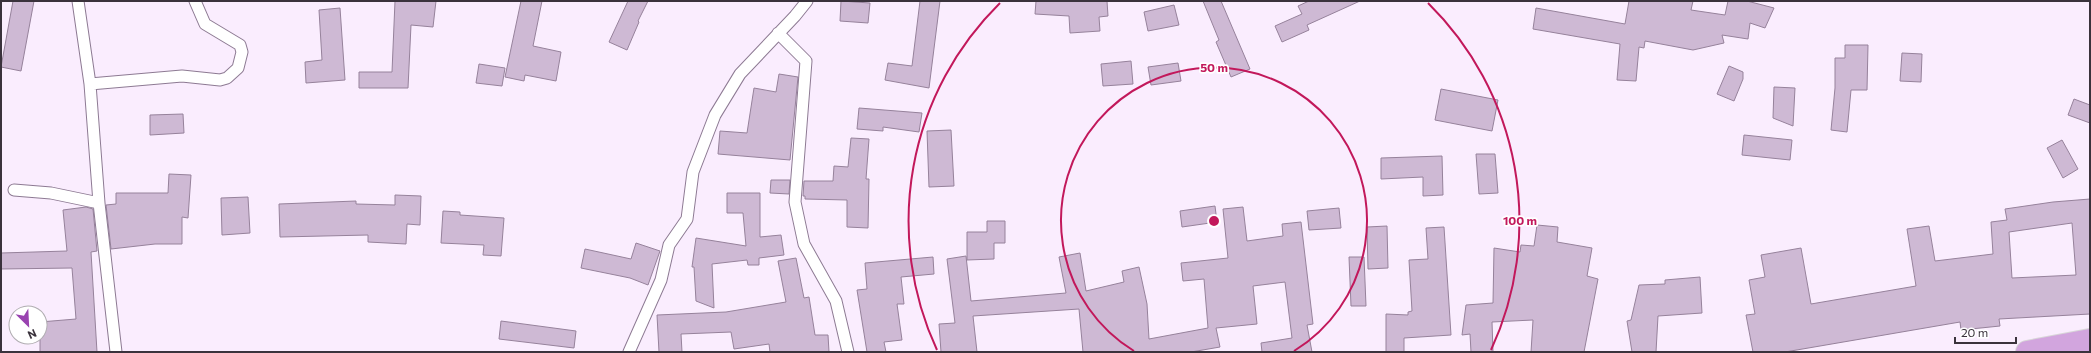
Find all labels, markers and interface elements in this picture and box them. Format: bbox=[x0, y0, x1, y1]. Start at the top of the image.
text: 50 m bbox=[1200, 60, 1228, 74]
text: 100 m bbox=[1503, 213, 1537, 227]
centre of rings bbox=[1207, 214, 1221, 228]
north arrow bbox=[8, 305, 48, 345]
scale bar bbox=[1955, 319, 2016, 345]
text: 20 m bbox=[1961, 325, 1988, 339]
text: N bbox=[26, 327, 39, 342]

